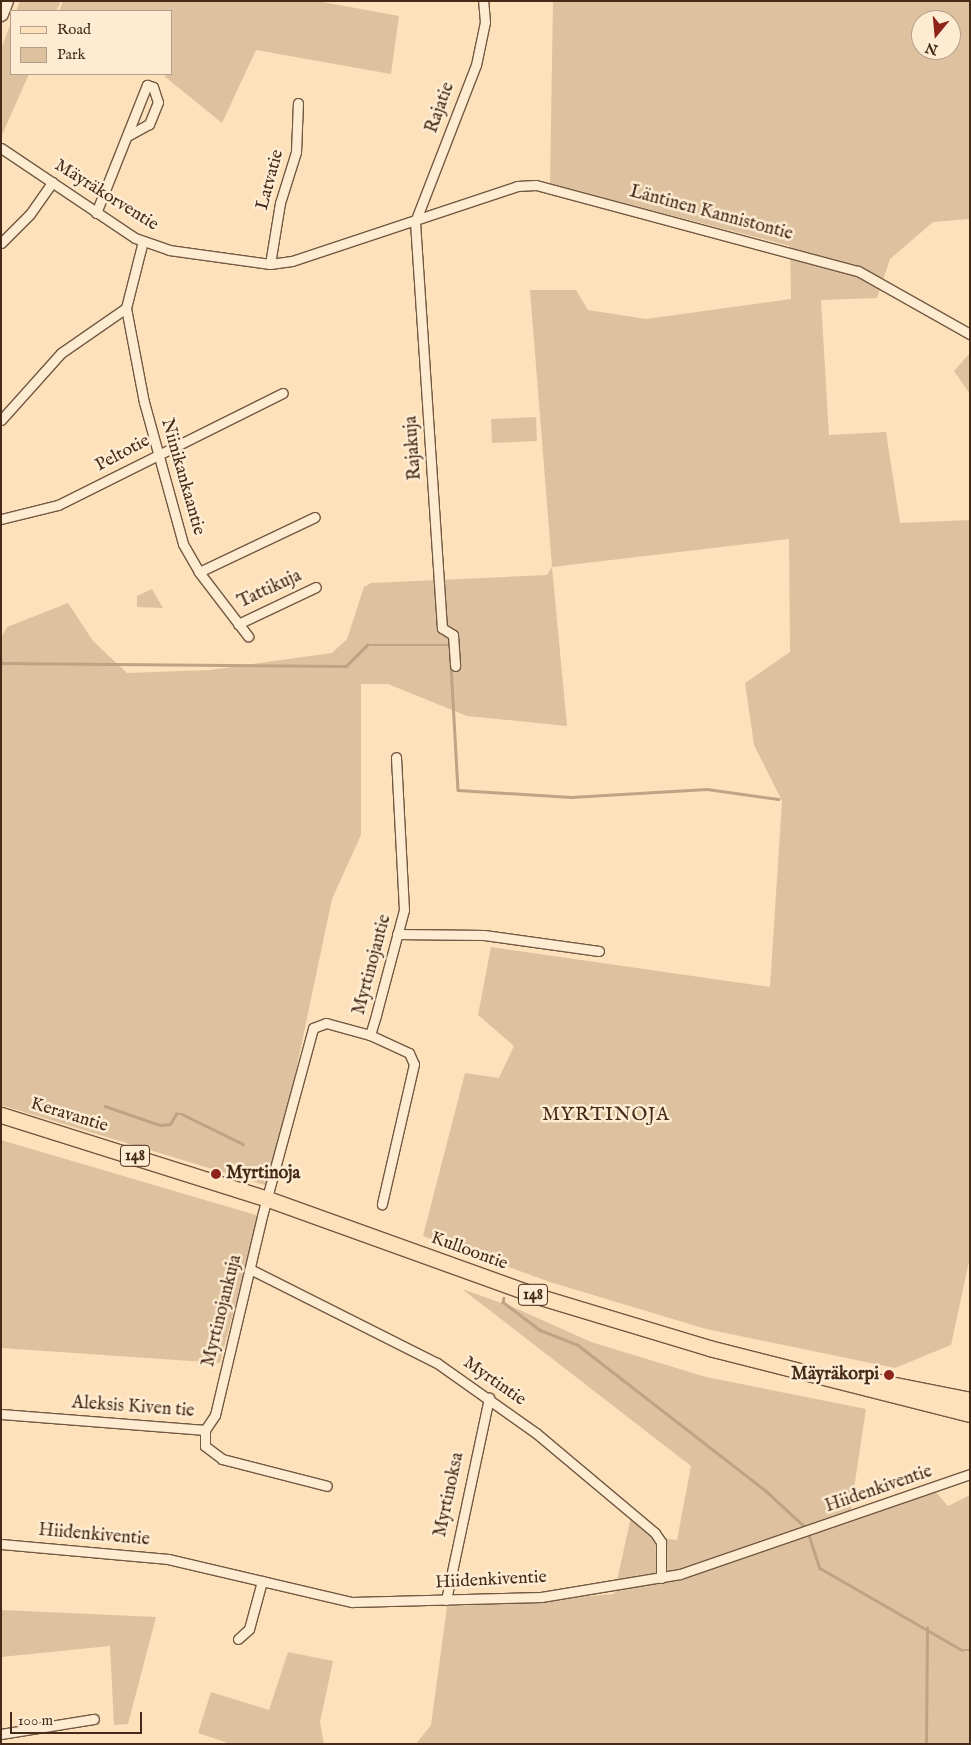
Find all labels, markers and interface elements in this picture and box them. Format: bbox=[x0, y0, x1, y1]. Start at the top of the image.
legend bbox=[10, 10, 172, 75]
north arrow bbox=[911, 10, 961, 60]
text: Road bbox=[57, 20, 91, 39]
text: N bbox=[923, 38, 940, 59]
text: Park bbox=[57, 45, 86, 64]
street label: Rajatie bbox=[422, 80, 460, 136]
street label: Latvatie bbox=[253, 147, 289, 213]
street label: Mäyräkorventie bbox=[50, 155, 162, 237]
street label: Läntinen Kannistontie bbox=[627, 182, 795, 246]
street label: Rajakuja bbox=[401, 415, 427, 481]
street label: Niinikankaantie bbox=[155, 416, 209, 538]
street label: Peltotie bbox=[92, 431, 154, 477]
street label: Tattikuja bbox=[235, 566, 305, 614]
street label: Myrtinojantie bbox=[349, 912, 397, 1018]
street label: Keravantie bbox=[28, 1094, 110, 1138]
district label: MYRTINOJA bbox=[541, 1105, 671, 1127]
road number: 148 bbox=[119, 1142, 151, 1170]
place label: Myrtinoja bbox=[226, 1163, 300, 1185]
marker: Myrtinoja bbox=[210, 1168, 222, 1180]
street label: Kulloontie bbox=[428, 1228, 510, 1276]
street label: Myrtinojankuja bbox=[199, 1253, 247, 1369]
road number: 148 bbox=[517, 1282, 549, 1308]
street label: Myrtintie bbox=[458, 1353, 530, 1411]
place label: Mäyräkorpi bbox=[791, 1364, 879, 1386]
marker: Mäyräkorpi bbox=[883, 1369, 895, 1381]
street label: Aleksis Kiven tie bbox=[71, 1393, 195, 1423]
street label: Myrtinoksa bbox=[431, 1451, 469, 1539]
street label: Hiidenkiventie bbox=[823, 1462, 935, 1518]
street label: Hiidenkiventie bbox=[37, 1520, 151, 1552]
street label: Hiidenkiventie bbox=[435, 1567, 547, 1595]
scale bar bbox=[12, 1702, 145, 1734]
text: 100 m bbox=[18, 1711, 53, 1730]

